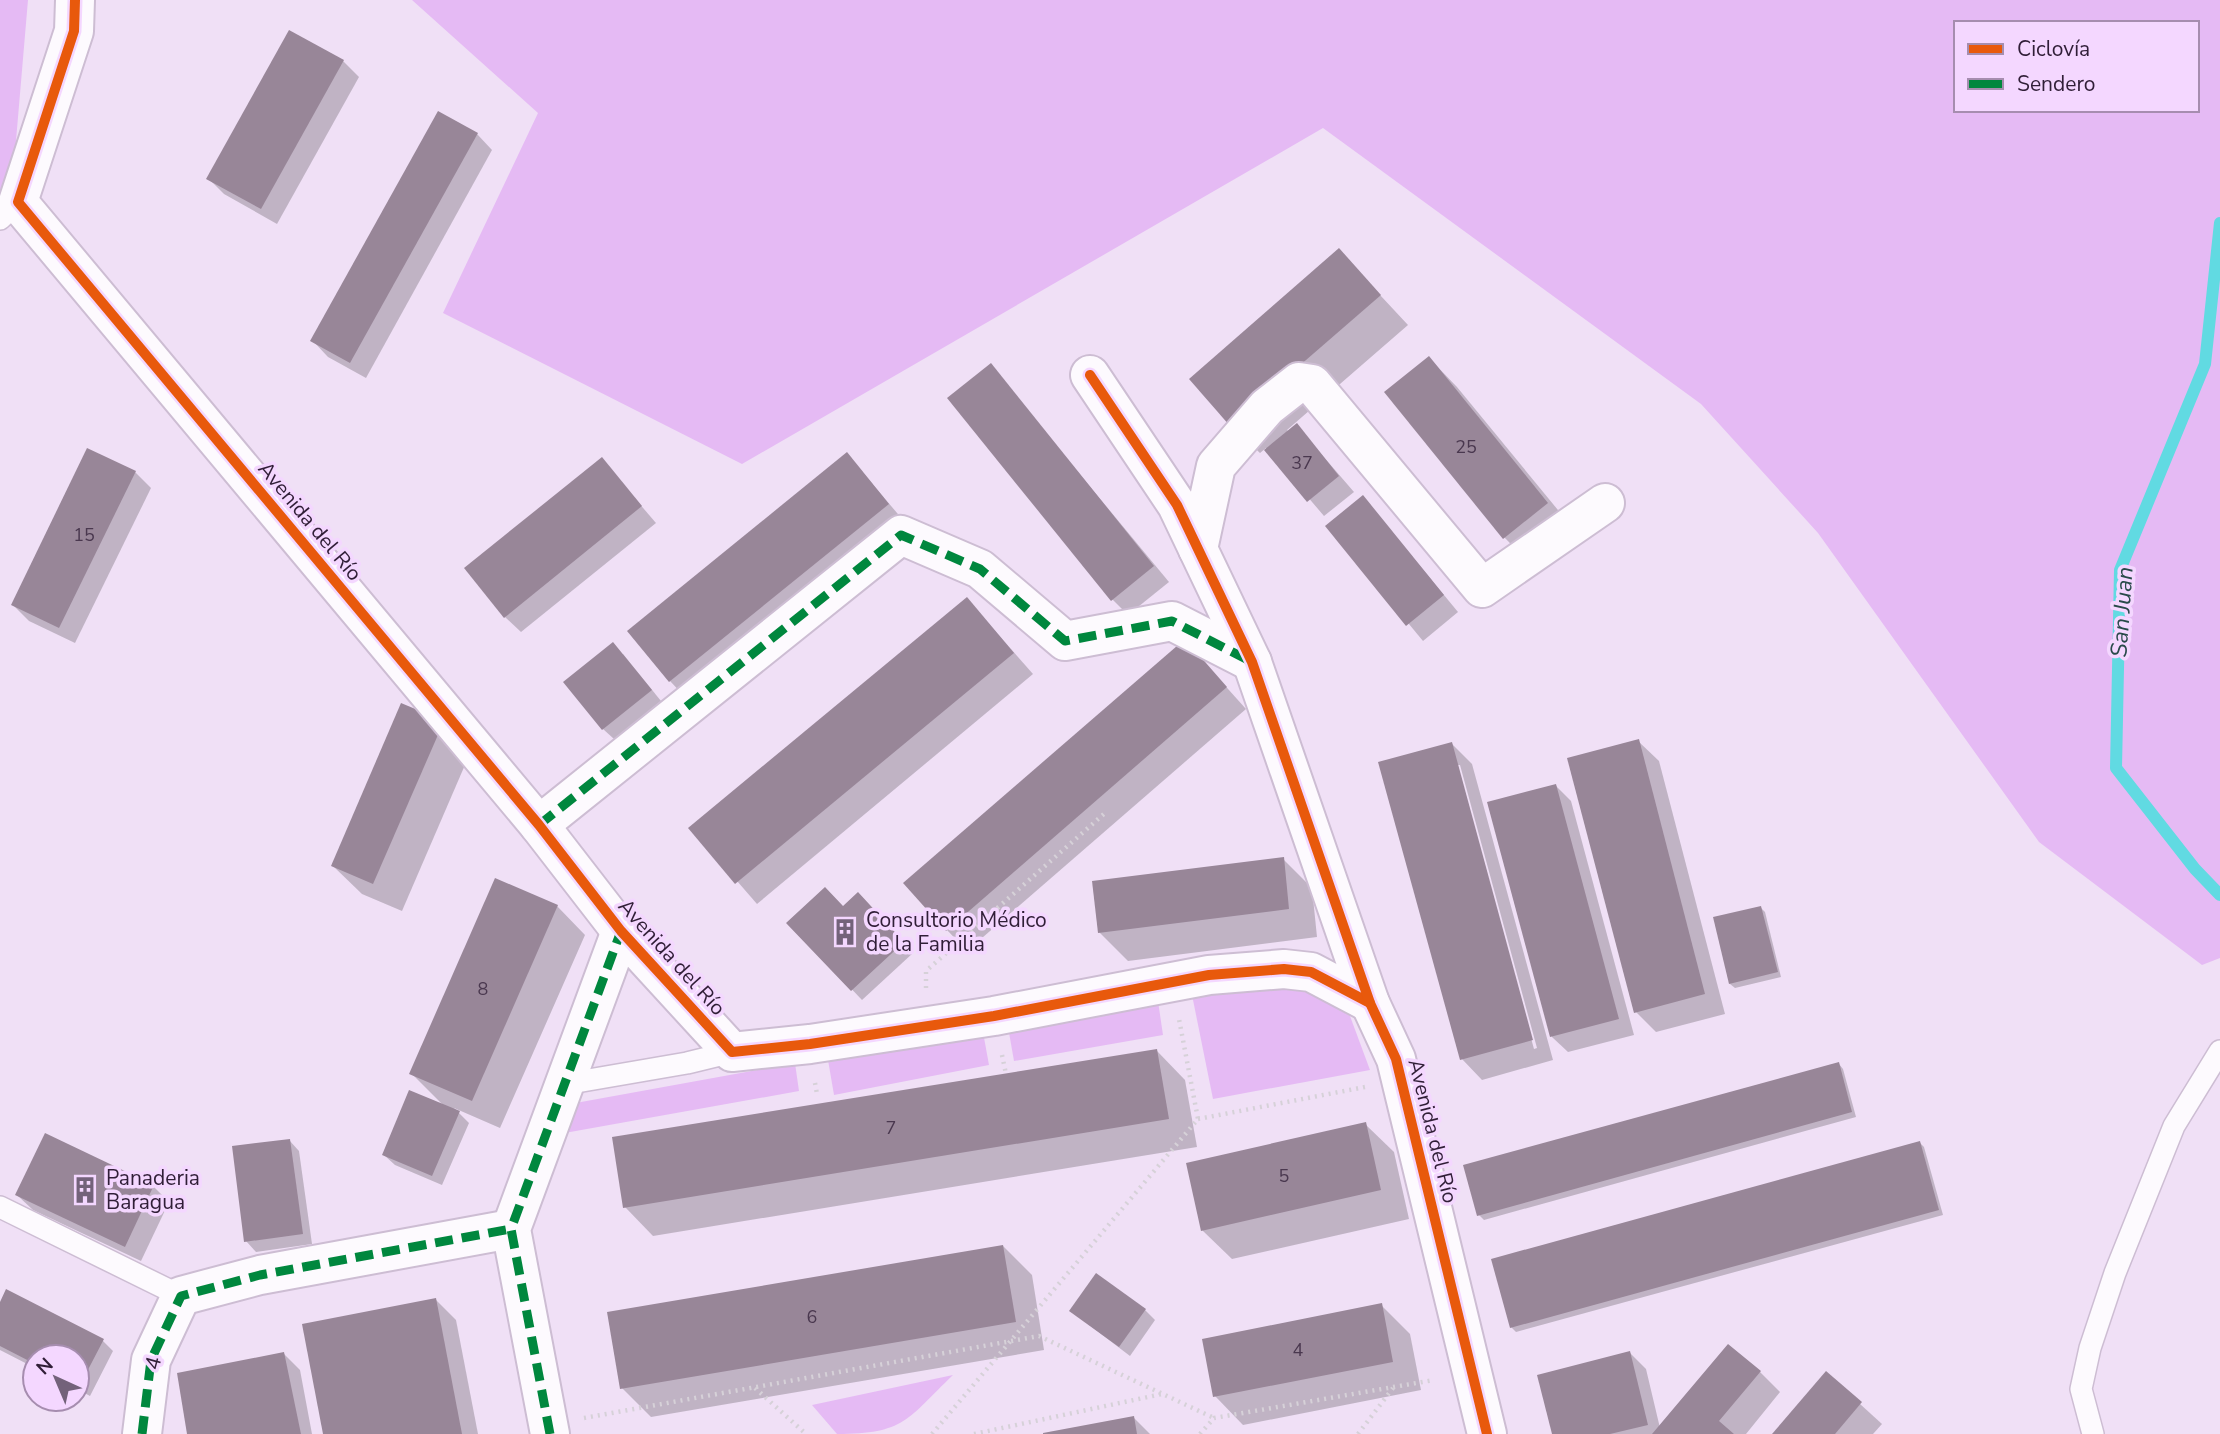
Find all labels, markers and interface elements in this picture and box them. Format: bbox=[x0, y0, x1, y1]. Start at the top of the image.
legend bbox=[1954, 21, 2199, 112]
text: Ciclovía bbox=[2017, 35, 2090, 63]
text: Sendero bbox=[2017, 70, 2096, 98]
house number: 25 bbox=[1455, 435, 1477, 459]
house number: 37 bbox=[1291, 451, 1313, 475]
street label: Avenida del Río bbox=[252, 455, 368, 587]
house number: 15 bbox=[73, 523, 95, 547]
water label: San Juan bbox=[2103, 566, 2141, 658]
street label: Avenida del Río bbox=[612, 893, 732, 1021]
place label: Consultorio Médico de la Familia bbox=[866, 906, 1047, 958]
building icon: Consultorio Médico de la Familia bbox=[830, 917, 860, 947]
house number: 8 bbox=[478, 977, 488, 1001]
street label: Avenida del Río bbox=[1402, 1056, 1464, 1206]
house number: 7 bbox=[886, 1116, 896, 1140]
place label: Panaderia Baragua bbox=[106, 1164, 200, 1216]
house number: 5 bbox=[1279, 1164, 1289, 1188]
building icon: Panaderia Baragua bbox=[70, 1175, 100, 1205]
house number: 6 bbox=[807, 1305, 817, 1329]
house number: 4 bbox=[1293, 1338, 1304, 1362]
north arrow bbox=[21, 1343, 91, 1413]
text: N bbox=[31, 1352, 59, 1381]
street label: 4 bbox=[138, 1353, 168, 1373]

